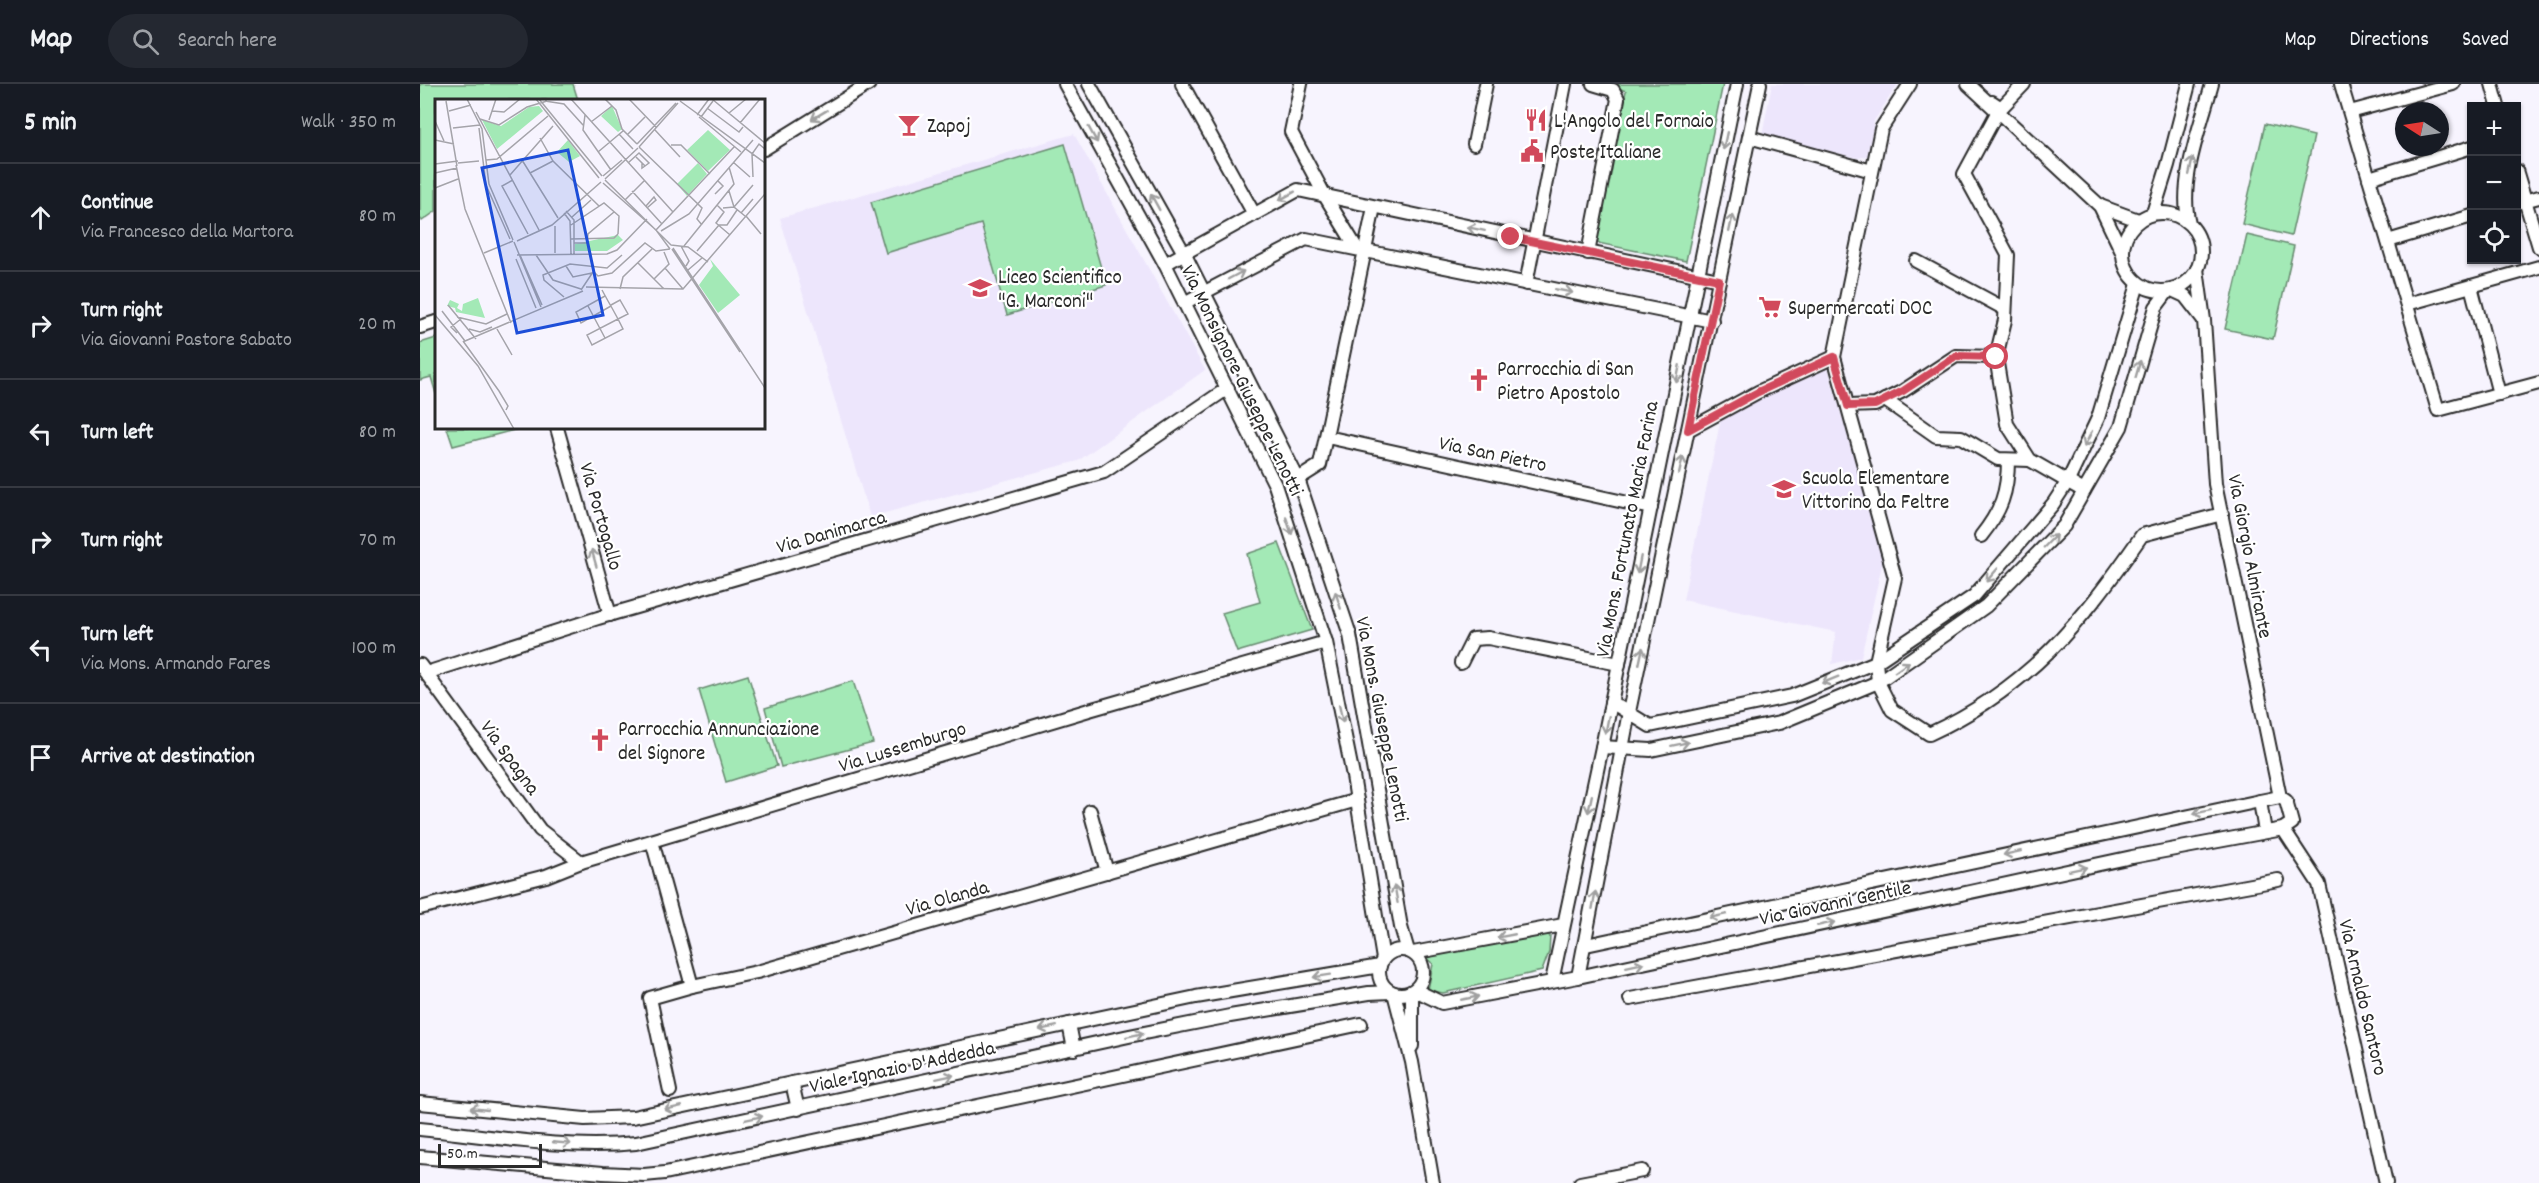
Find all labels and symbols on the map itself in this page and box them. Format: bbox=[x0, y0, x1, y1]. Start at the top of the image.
inset map bbox=[435, 99, 765, 429]
north arrow bbox=[2395, 102, 2449, 156]
restaurant icon: L'Angolo del Fornaio bbox=[1523, 107, 1549, 133]
place label: L'Angolo del Fornaio bbox=[1554, 108, 1714, 138]
one-way arrow bbox=[811, 109, 828, 121]
bar icon: Zapoj bbox=[896, 112, 922, 138]
place label: Zapoj bbox=[927, 113, 971, 143]
one-way arrow bbox=[1087, 126, 1099, 143]
one-way arrow bbox=[1719, 131, 1730, 151]
public building icon: Poste Italiane bbox=[1519, 138, 1545, 164]
place label: Poste Italiane bbox=[1550, 139, 1661, 169]
one-way arrow bbox=[2186, 157, 2197, 176]
one-way arrow bbox=[1278, 191, 1296, 202]
one-way arrow bbox=[1149, 194, 1161, 211]
one-way arrow bbox=[1726, 214, 1737, 233]
one-way arrow bbox=[1466, 223, 1486, 234]
route end bbox=[1497, 223, 1523, 249]
street label: Via Monsignore Giuseppe Lenotti bbox=[1171, 261, 1310, 502]
place label: Liceo Scientifico "G. Marconi" bbox=[998, 264, 1122, 318]
one-way arrow bbox=[1227, 269, 1245, 281]
school or university icon: Liceo Scientifico "G. Marconi" bbox=[967, 275, 993, 301]
one-way arrow bbox=[1554, 286, 1573, 297]
supermarket icon: Supermercati DOC bbox=[1757, 294, 1783, 320]
place label: Supermercati DOC bbox=[1788, 295, 1932, 325]
route start bbox=[1982, 343, 2008, 369]
place label: Parrocchia di San Pietro Apostolo bbox=[1497, 356, 1634, 410]
one-way arrow bbox=[2133, 360, 2144, 379]
one-way arrow bbox=[1672, 363, 1683, 383]
church icon: Parrocchia di San Pietro Apostolo bbox=[1466, 367, 1492, 393]
street label: Via Mons. Fortunato Maria Farina bbox=[1589, 398, 1669, 660]
street label: Via San Pietro bbox=[1436, 430, 1549, 482]
one-way arrow bbox=[2082, 430, 2093, 448]
one-way arrow bbox=[1676, 456, 1687, 476]
street label: Via Portogallo bbox=[569, 459, 629, 574]
place label: Scuola Elementare Vittorino da Feltre bbox=[1802, 465, 1950, 519]
street label: Via Giorgio Almirante bbox=[2217, 472, 2279, 641]
school or university icon: Scuola Elementare Vittorino da Feltre bbox=[1771, 476, 1797, 502]
street label: Via Danimarca bbox=[773, 504, 891, 564]
one-way arrow bbox=[1285, 516, 1296, 535]
one-way arrow bbox=[2042, 533, 2057, 548]
one-way arrow bbox=[588, 549, 599, 568]
one-way arrow bbox=[1633, 555, 1644, 574]
one-way arrow bbox=[1985, 567, 1999, 582]
one-way arrow bbox=[1332, 591, 1343, 610]
street label: Via Mons. Giuseppe Lenotti bbox=[1345, 614, 1415, 825]
one-way arrow bbox=[1636, 647, 1647, 666]
one-way arrow bbox=[1893, 660, 1909, 673]
one-way arrow bbox=[1821, 675, 1840, 686]
one-way arrow bbox=[1336, 704, 1347, 723]
one-way arrow bbox=[1601, 714, 1612, 734]
street label: Via Spagna bbox=[471, 715, 547, 803]
street label: Via Lussemburgo bbox=[835, 715, 970, 783]
place label: Parrocchia Annunciazione del Signore bbox=[618, 716, 819, 770]
church icon: Parrocchia Annunciazione del Signore bbox=[587, 727, 613, 753]
one-way arrow bbox=[1670, 738, 1689, 749]
one-way arrow bbox=[1583, 795, 1595, 814]
one-way arrow bbox=[2193, 807, 2212, 819]
one-way arrow bbox=[2002, 848, 2021, 860]
one-way arrow bbox=[2067, 863, 2087, 874]
street label: Via Olanda bbox=[903, 873, 994, 926]
street label: Via Giovanni Gentile bbox=[1757, 874, 1914, 936]
one-way arrow bbox=[1390, 885, 1401, 905]
one-way arrow bbox=[1589, 890, 1600, 910]
one-way arrow bbox=[1709, 911, 1728, 923]
street label: Via Arnaldo Santoro bbox=[2329, 917, 2394, 1079]
one-way arrow bbox=[1816, 918, 1835, 930]
one-way arrow bbox=[1497, 931, 1516, 943]
one-way arrow bbox=[1625, 959, 1644, 970]
one-way arrow bbox=[1313, 970, 1333, 981]
one-way arrow bbox=[1460, 992, 1479, 1003]
one-way arrow bbox=[1039, 1023, 1058, 1034]
one-way arrow bbox=[1125, 1029, 1144, 1040]
street label: Viale Ignazio D'Addedda bbox=[807, 1034, 999, 1103]
one-way arrow bbox=[934, 1071, 954, 1082]
one-way arrow bbox=[470, 1103, 490, 1114]
one-way arrow bbox=[663, 1103, 682, 1115]
one-way arrow bbox=[744, 1112, 763, 1123]
one-way arrow bbox=[551, 1138, 571, 1149]
scale bar bbox=[438, 1141, 542, 1168]

